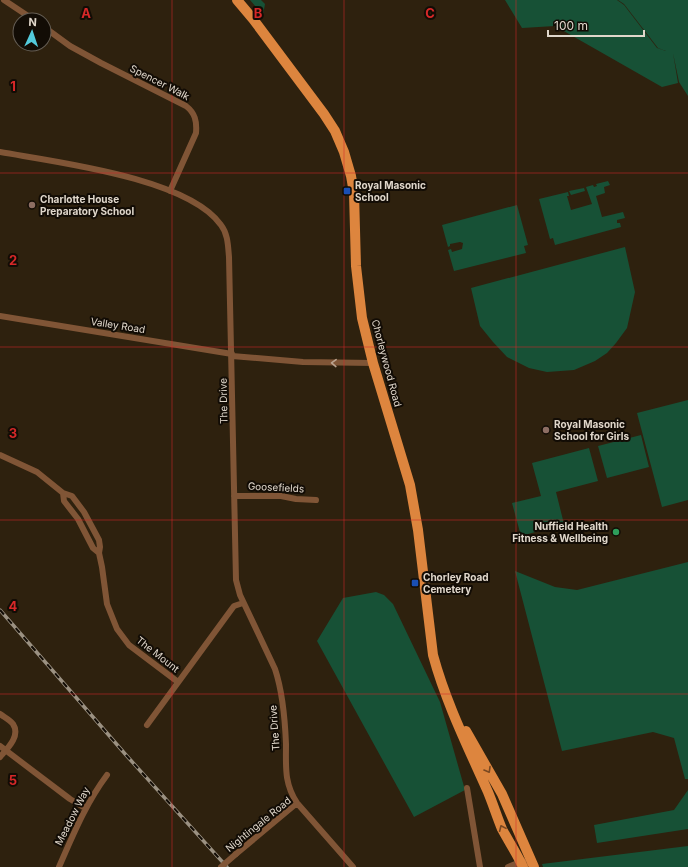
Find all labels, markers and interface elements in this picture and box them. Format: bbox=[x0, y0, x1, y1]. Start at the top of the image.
text: A bbox=[81, 5, 91, 21]
text: B bbox=[254, 5, 263, 21]
text: C bbox=[425, 5, 435, 21]
north arrow bbox=[12, 12, 52, 52]
scale bar bbox=[548, 12, 644, 38]
text: N bbox=[28, 15, 37, 29]
text: 100 m bbox=[554, 18, 588, 33]
street label: Spencer Walk bbox=[128, 62, 192, 102]
text: 1 bbox=[10, 78, 16, 94]
place label: Royal Masonic School bbox=[355, 179, 426, 203]
marker: Royal Masonic School bbox=[342, 186, 352, 196]
place label: Charlotte House Preparatory School bbox=[40, 193, 134, 218]
marker: Charlotte House Preparatory School bbox=[27, 200, 37, 210]
text: 2 bbox=[9, 252, 17, 268]
street label: Valley Road bbox=[90, 315, 146, 335]
street label: Chorleywood Road bbox=[370, 318, 404, 408]
one-way arrow bbox=[331, 358, 337, 367]
street label: The Drive bbox=[217, 378, 229, 424]
place label: Royal Masonic School for Girls bbox=[554, 418, 629, 442]
text: 3 bbox=[9, 425, 17, 441]
marker: Royal Masonic School for Girls bbox=[541, 425, 551, 435]
street label: Goosefields bbox=[248, 480, 304, 494]
place label: Nuffield Health Fitness & Wellbeing bbox=[512, 520, 608, 545]
marker: Nuffield Health Fitness & Wellbeing bbox=[611, 527, 621, 537]
place label: Chorley Road Cemetery bbox=[423, 571, 489, 596]
marker: Chorley Road Cemetery bbox=[410, 578, 420, 588]
text: 4 bbox=[9, 598, 18, 614]
street label: The Mount bbox=[134, 634, 182, 675]
street label: The Drive bbox=[266, 705, 282, 751]
one-way arrow bbox=[484, 766, 491, 773]
text: 5 bbox=[9, 772, 17, 788]
street label: Meadow Way bbox=[52, 784, 92, 847]
street label: Nightingale Road bbox=[223, 794, 293, 854]
one-way arrow bbox=[499, 825, 507, 832]

